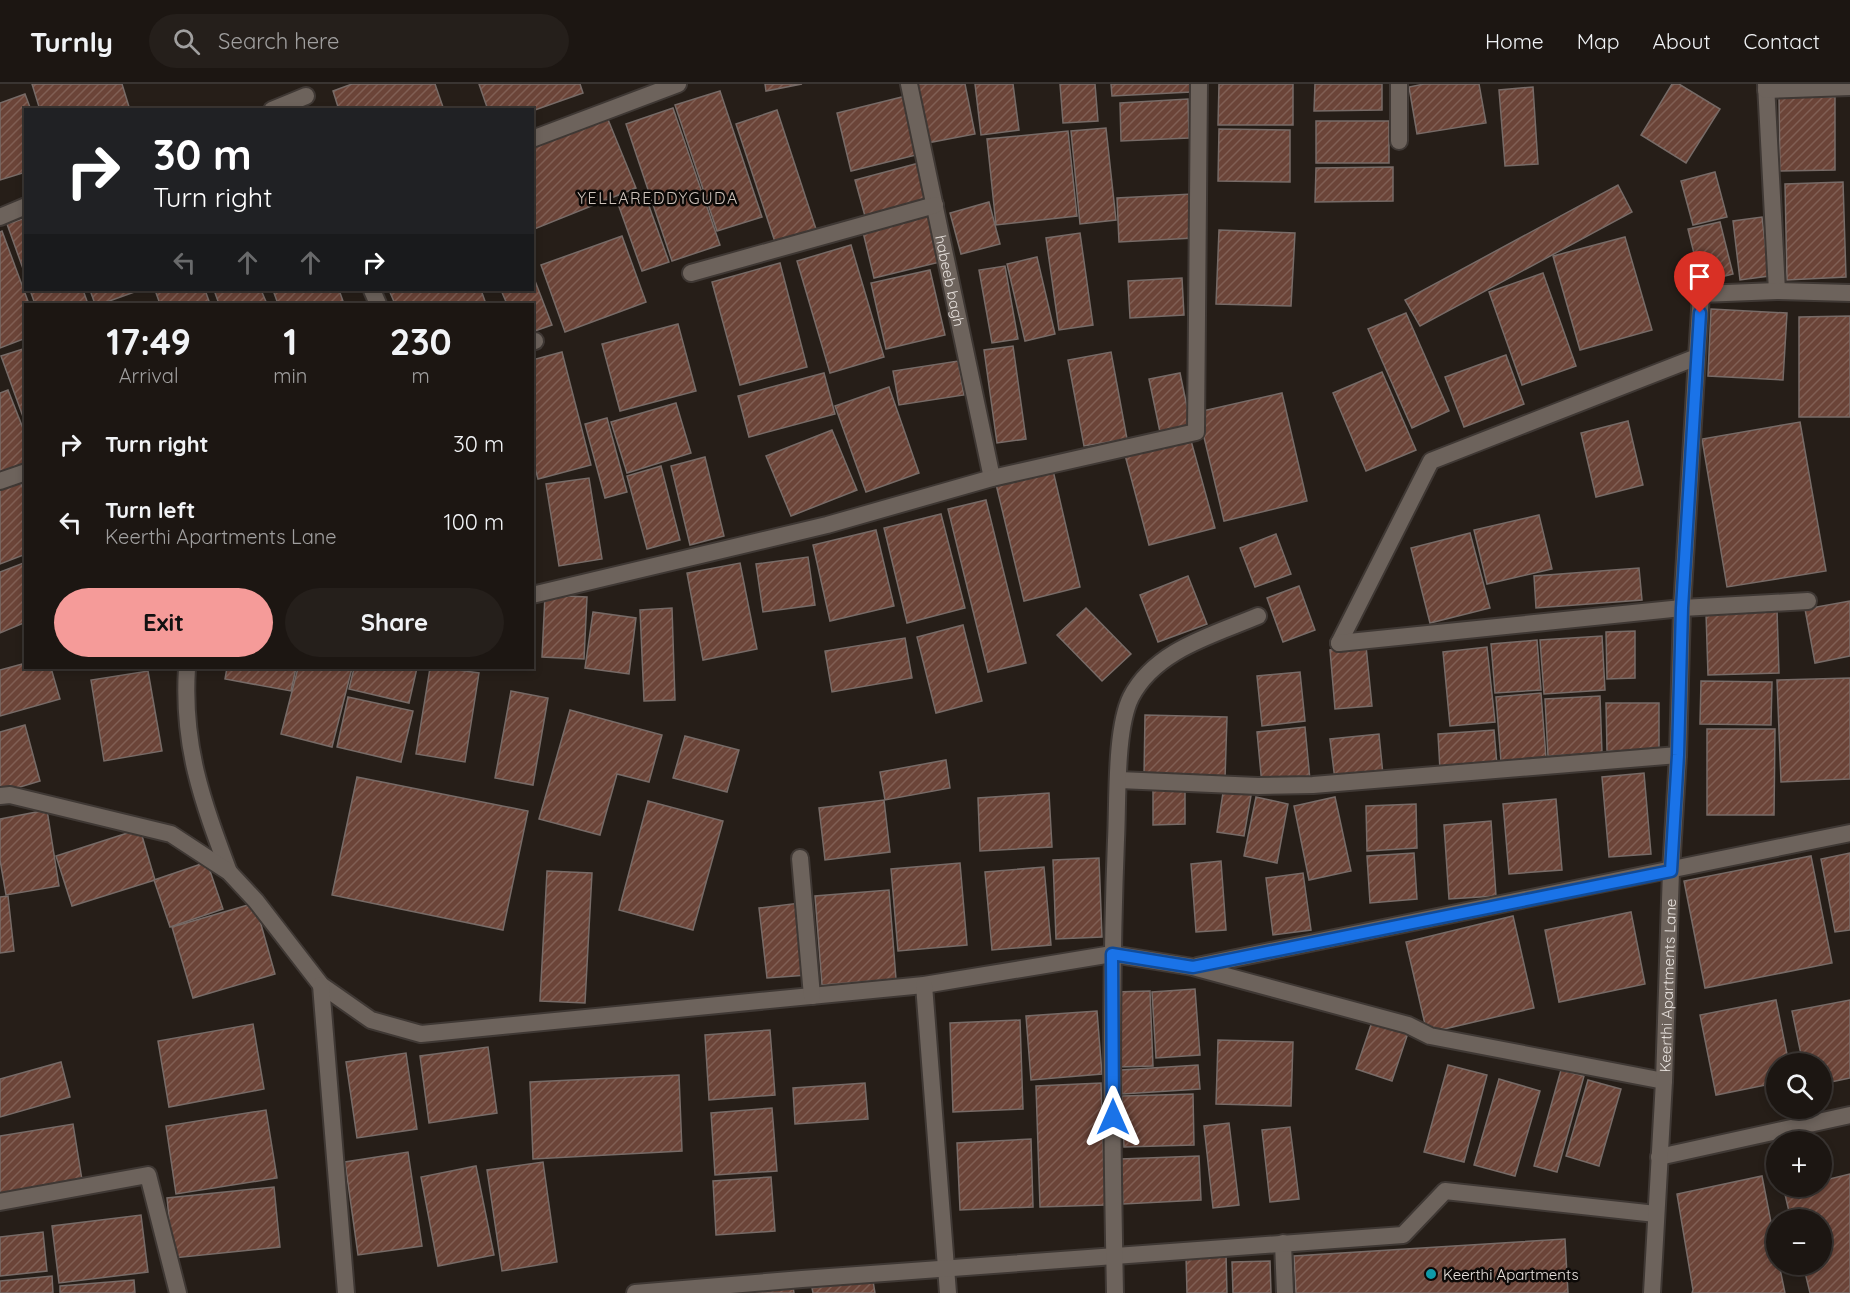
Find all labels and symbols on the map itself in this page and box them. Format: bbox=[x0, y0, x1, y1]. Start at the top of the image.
district label: YELLAREDDYGUDA bbox=[577, 188, 739, 208]
street label: habeeb bagh bbox=[932, 233, 969, 328]
pin bbox=[1674, 251, 1725, 313]
street label: Keerthi Apartments Lane bbox=[1655, 898, 1680, 1073]
position arrow bbox=[1081, 1085, 1145, 1149]
place label: Keerthi Apartments bbox=[1443, 1265, 1578, 1284]
marker: Keerthi Apartments bbox=[1424, 1267, 1438, 1281]

